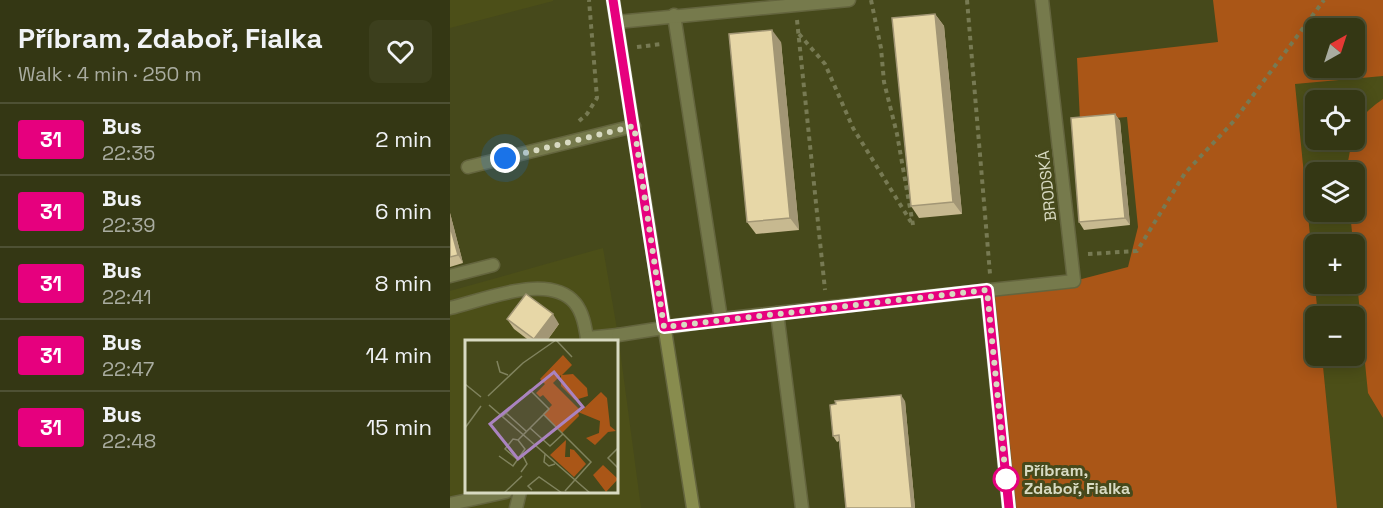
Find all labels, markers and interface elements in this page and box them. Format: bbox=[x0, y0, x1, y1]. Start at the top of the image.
north arrow bbox=[1305, 18, 1365, 78]
map controls bbox=[1305, 18, 1365, 366]
text: Příbram, Zdaboř, Fialka bbox=[18, 20, 323, 56]
button: heart bbox=[369, 20, 432, 83]
text: Walk · 4 min · 250 m bbox=[18, 61, 202, 87]
button: locate bbox=[1305, 90, 1365, 150]
text: Bus bbox=[102, 112, 142, 140]
text: 2 min bbox=[375, 125, 432, 153]
text: 31 bbox=[40, 126, 62, 153]
text: 22:35 bbox=[102, 140, 155, 166]
your location bbox=[490, 143, 520, 173]
street label: BRODSKÁ bbox=[1033, 149, 1061, 223]
button: layers bbox=[1305, 162, 1365, 222]
text: Bus bbox=[102, 184, 142, 212]
text: 6 min bbox=[375, 197, 432, 225]
text: 31 bbox=[40, 198, 62, 225]
text: 22:39 bbox=[102, 212, 156, 238]
button: + bbox=[1305, 234, 1365, 294]
text: Bus bbox=[102, 256, 142, 284]
text: 8 min bbox=[375, 269, 432, 297]
text: 31 bbox=[40, 270, 62, 297]
text: 22:41 bbox=[102, 284, 152, 310]
button: − bbox=[1305, 306, 1365, 366]
text: Bus bbox=[102, 328, 142, 356]
inset map bbox=[465, 340, 618, 493]
text: 14 min bbox=[366, 341, 432, 369]
text: 31 bbox=[40, 342, 62, 369]
text: 22:47 bbox=[102, 356, 154, 382]
text: Bus bbox=[102, 400, 142, 428]
text: 15 min bbox=[366, 413, 432, 441]
text: 31 bbox=[40, 414, 62, 441]
text: 22:48 bbox=[102, 428, 156, 454]
place label: Příbram, Zdaboř, Fialka bbox=[1024, 460, 1130, 499]
marker: Příbram, Zdaboř, Fialka bbox=[993, 466, 1019, 492]

